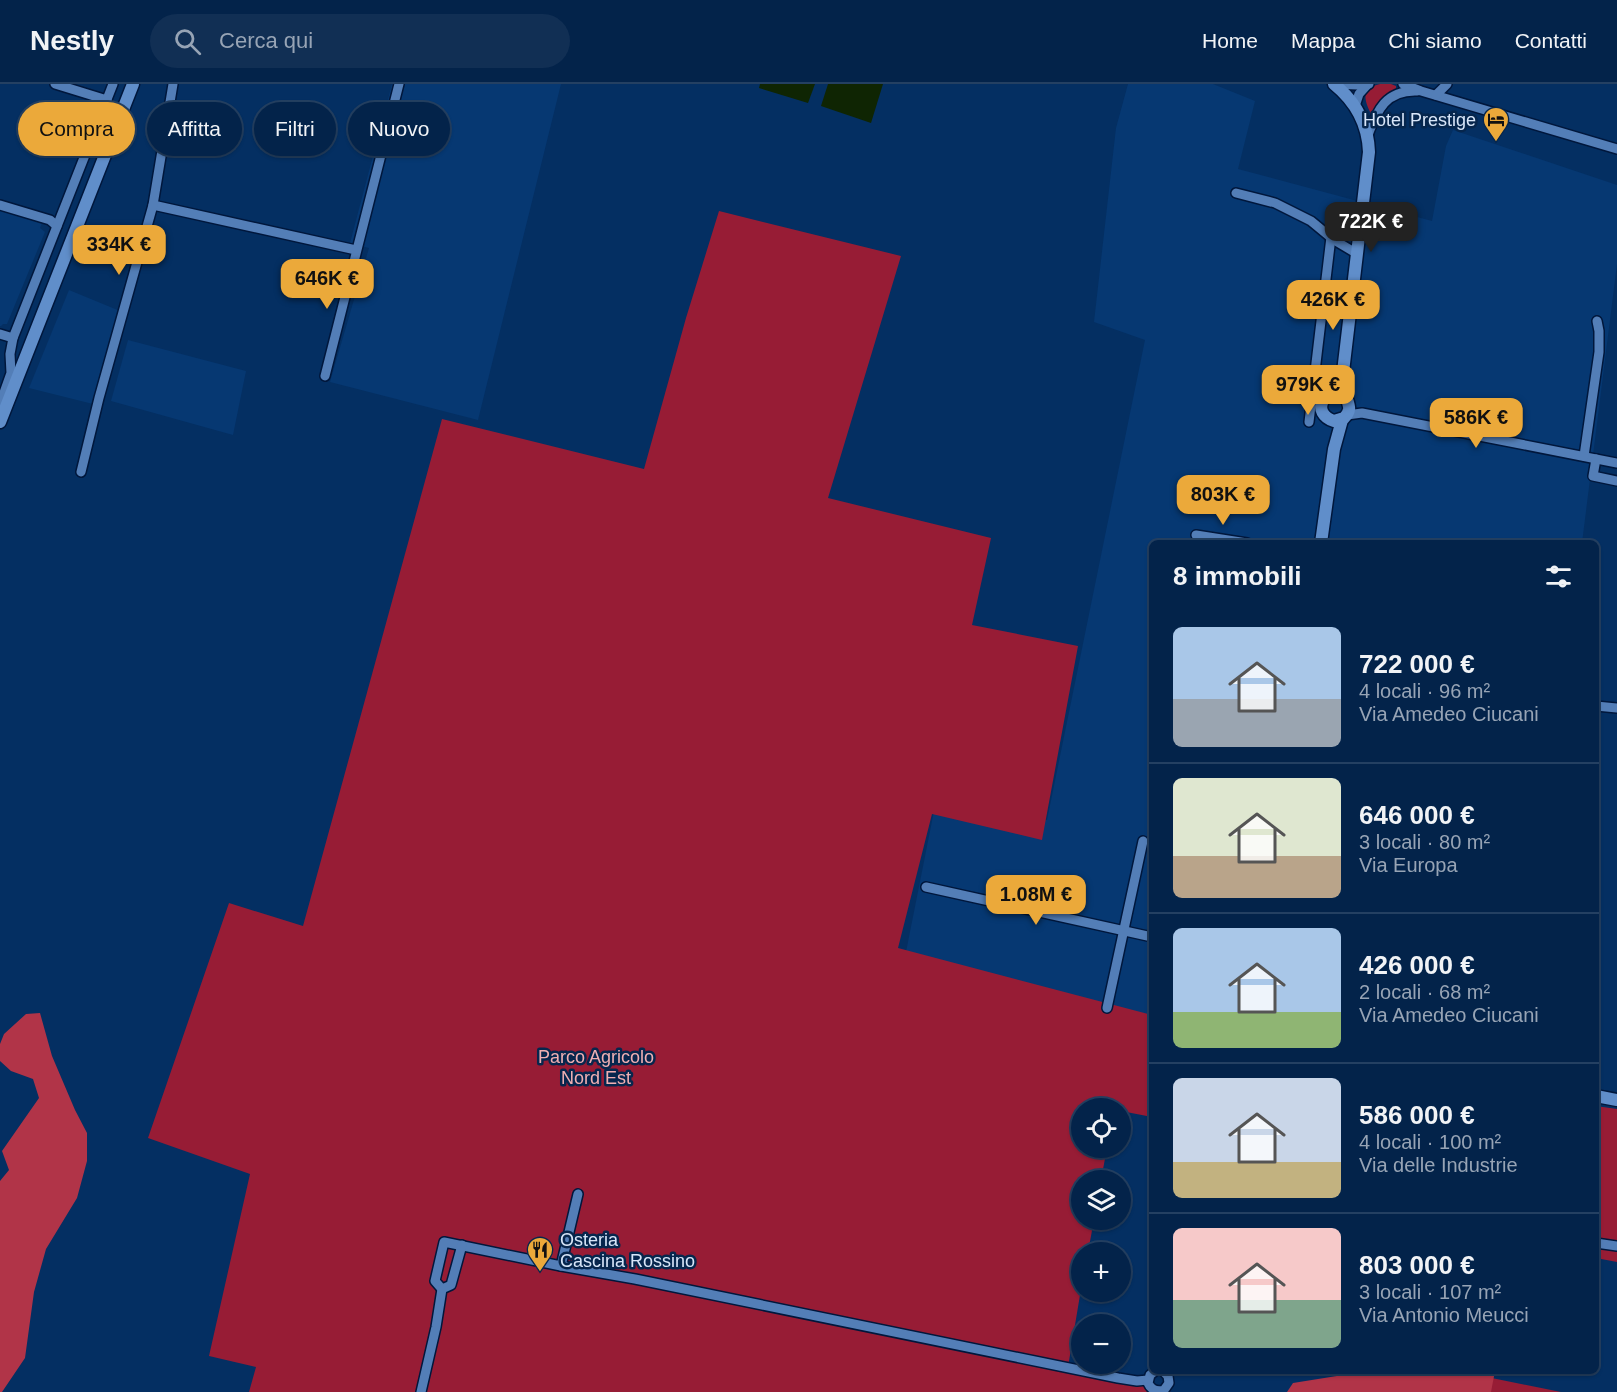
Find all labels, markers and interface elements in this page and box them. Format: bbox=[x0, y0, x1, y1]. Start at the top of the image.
search box bbox=[150, 14, 570, 68]
text: Nestly bbox=[30, 25, 114, 56]
icon: search bbox=[171, 25, 204, 58]
text: Cerca qui bbox=[219, 28, 313, 53]
text: Home bbox=[1202, 29, 1258, 52]
text: Mappa bbox=[1291, 29, 1355, 52]
text: Chi siamo bbox=[1388, 29, 1482, 52]
text: Contatti bbox=[1515, 29, 1587, 52]
chip: Compra bbox=[18, 102, 135, 156]
chip: Affitta bbox=[147, 102, 242, 156]
chip: Filtri bbox=[254, 102, 336, 156]
chip: Nuovo bbox=[348, 102, 450, 156]
hotel icon: Hotel Prestige bbox=[1481, 105, 1511, 143]
place label: Hotel Prestige bbox=[1363, 110, 1476, 130]
pin: 722K € bbox=[1322, 202, 1420, 253]
text: 722K € bbox=[1339, 210, 1403, 232]
pin: 334K € bbox=[70, 225, 168, 276]
text: 334K € bbox=[87, 233, 151, 255]
pin: 646K € bbox=[278, 259, 376, 310]
text: 646K € bbox=[295, 267, 359, 289]
pin: 426K € bbox=[1284, 280, 1382, 331]
text: 426K € bbox=[1301, 288, 1365, 310]
pin: 979K € bbox=[1259, 365, 1357, 416]
text: 979K € bbox=[1276, 373, 1340, 395]
pin: 586K € bbox=[1427, 398, 1525, 449]
text: 586K € bbox=[1444, 406, 1508, 428]
pin: 803K € bbox=[1174, 475, 1272, 526]
text: 803K € bbox=[1191, 483, 1255, 505]
icon: filters bbox=[1542, 560, 1575, 593]
text: 8 immobili bbox=[1173, 561, 1302, 591]
text: 722 000 € bbox=[1359, 649, 1475, 679]
icon: home bbox=[1221, 651, 1293, 723]
text: 4 locali · 96 m² bbox=[1359, 680, 1490, 702]
text: Via Amedeo Ciucani bbox=[1359, 703, 1539, 725]
text: 646 000 € bbox=[1359, 800, 1475, 830]
icon: home bbox=[1221, 802, 1293, 874]
text: 3 locali · 80 m² bbox=[1359, 831, 1490, 853]
text: Via Europa bbox=[1359, 854, 1458, 876]
pin: 1.08M € bbox=[981, 875, 1091, 926]
text: 1.08M € bbox=[1000, 883, 1072, 905]
text: 426 000 € bbox=[1359, 950, 1475, 980]
icon: home bbox=[1221, 952, 1293, 1024]
text: 2 locali · 68 m² bbox=[1359, 981, 1490, 1003]
text: Via Amedeo Ciucani bbox=[1359, 1004, 1539, 1026]
park label: Parco Agricolo Nord Est bbox=[538, 1047, 654, 1088]
map controls bbox=[1071, 1098, 1131, 1374]
button: locate bbox=[1071, 1098, 1131, 1158]
text: 586 000 € bbox=[1359, 1100, 1475, 1130]
icon: home bbox=[1221, 1102, 1293, 1174]
text: 4 locali · 100 m² bbox=[1359, 1131, 1501, 1153]
text: Via delle Industrie bbox=[1359, 1154, 1518, 1176]
button: layers bbox=[1071, 1170, 1131, 1230]
place label: Osteria Cascina Rossino bbox=[560, 1230, 695, 1271]
restaurant icon: Osteria Cascina Rossino bbox=[525, 1235, 555, 1273]
button: + bbox=[1071, 1242, 1131, 1302]
text: 803 000 € bbox=[1359, 1250, 1475, 1280]
icon: home bbox=[1221, 1252, 1293, 1324]
text: 3 locali · 107 m² bbox=[1359, 1281, 1501, 1303]
text: Via Antonio Meucci bbox=[1359, 1304, 1529, 1326]
button: − bbox=[1071, 1314, 1131, 1374]

